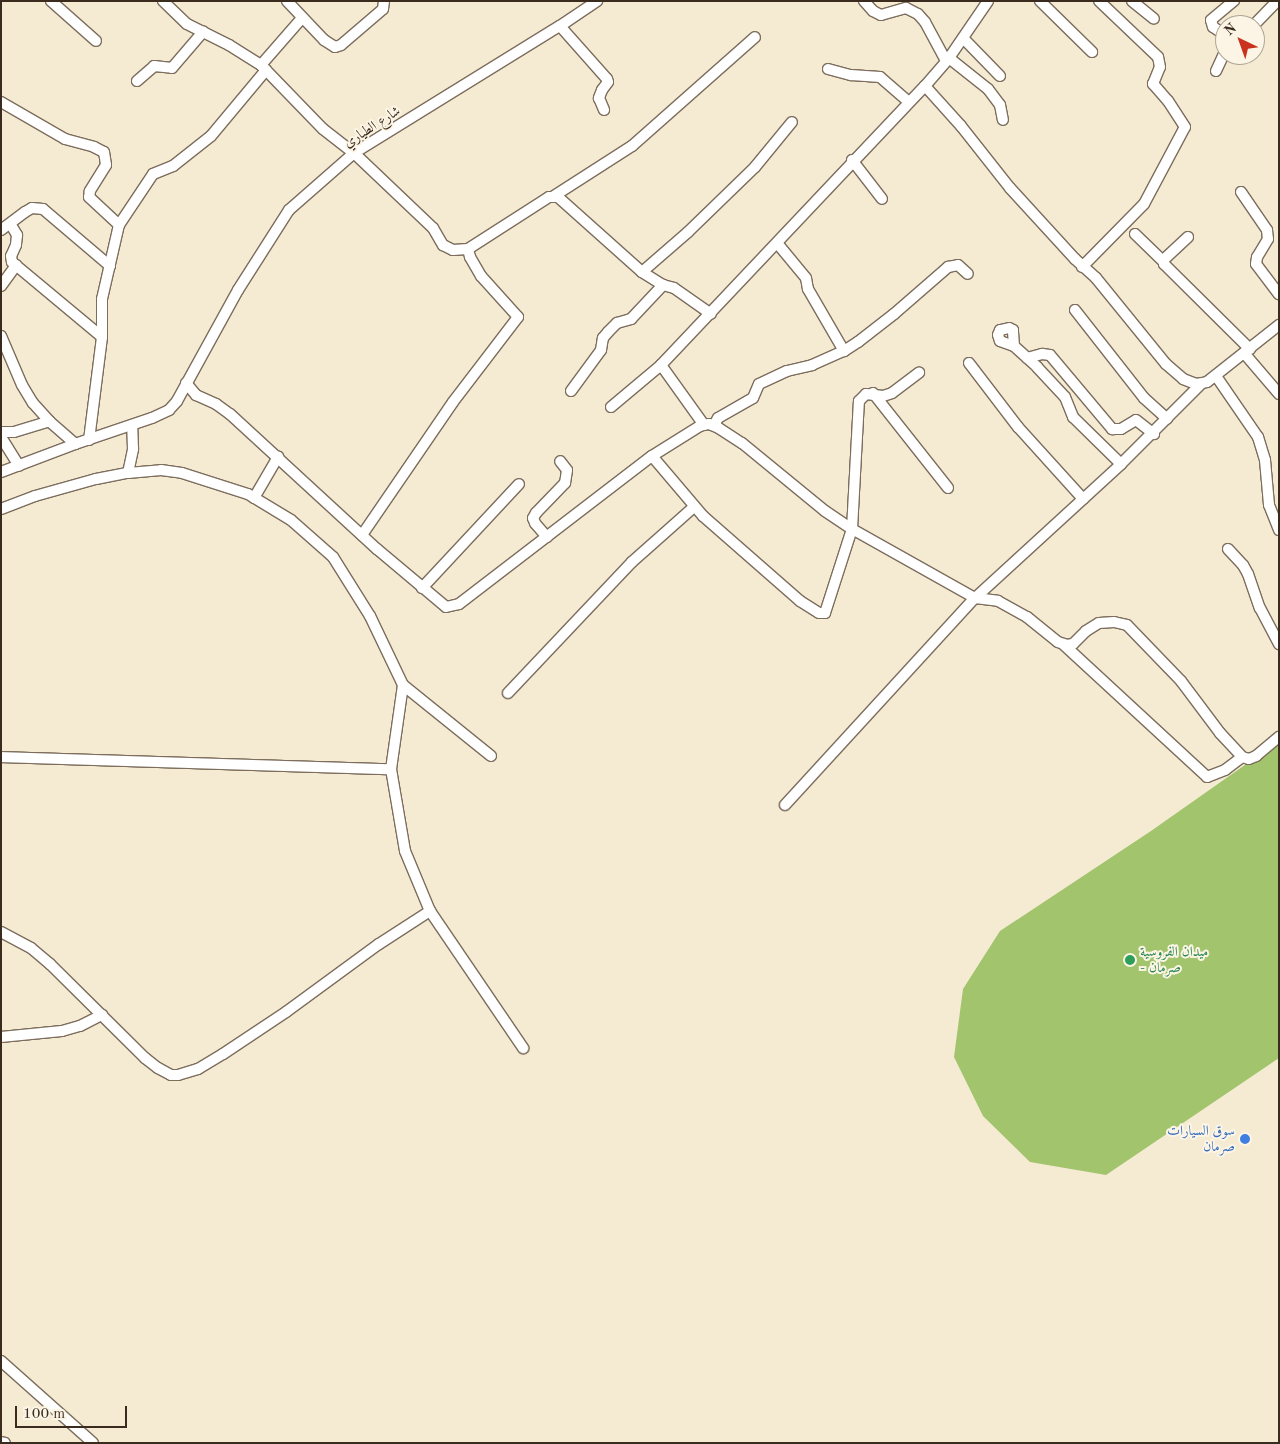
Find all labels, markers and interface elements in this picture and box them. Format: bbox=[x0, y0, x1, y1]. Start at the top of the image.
north arrow bbox=[1215, 15, 1265, 65]
text: N bbox=[1222, 21, 1239, 38]
street label: شارع الطياري bbox=[340, 102, 404, 152]
place label: ميدان الفروسية - صرمان bbox=[1140, 944, 1208, 976]
marker: ميدان الفروسية - صرمان bbox=[1124, 954, 1136, 966]
place label: سوق السيارات صرمان bbox=[1167, 1123, 1235, 1156]
marker: سوق السيارات صرمان bbox=[1239, 1133, 1251, 1145]
scale bar bbox=[18, 1396, 130, 1428]
text: 100 m bbox=[23, 1407, 65, 1422]

